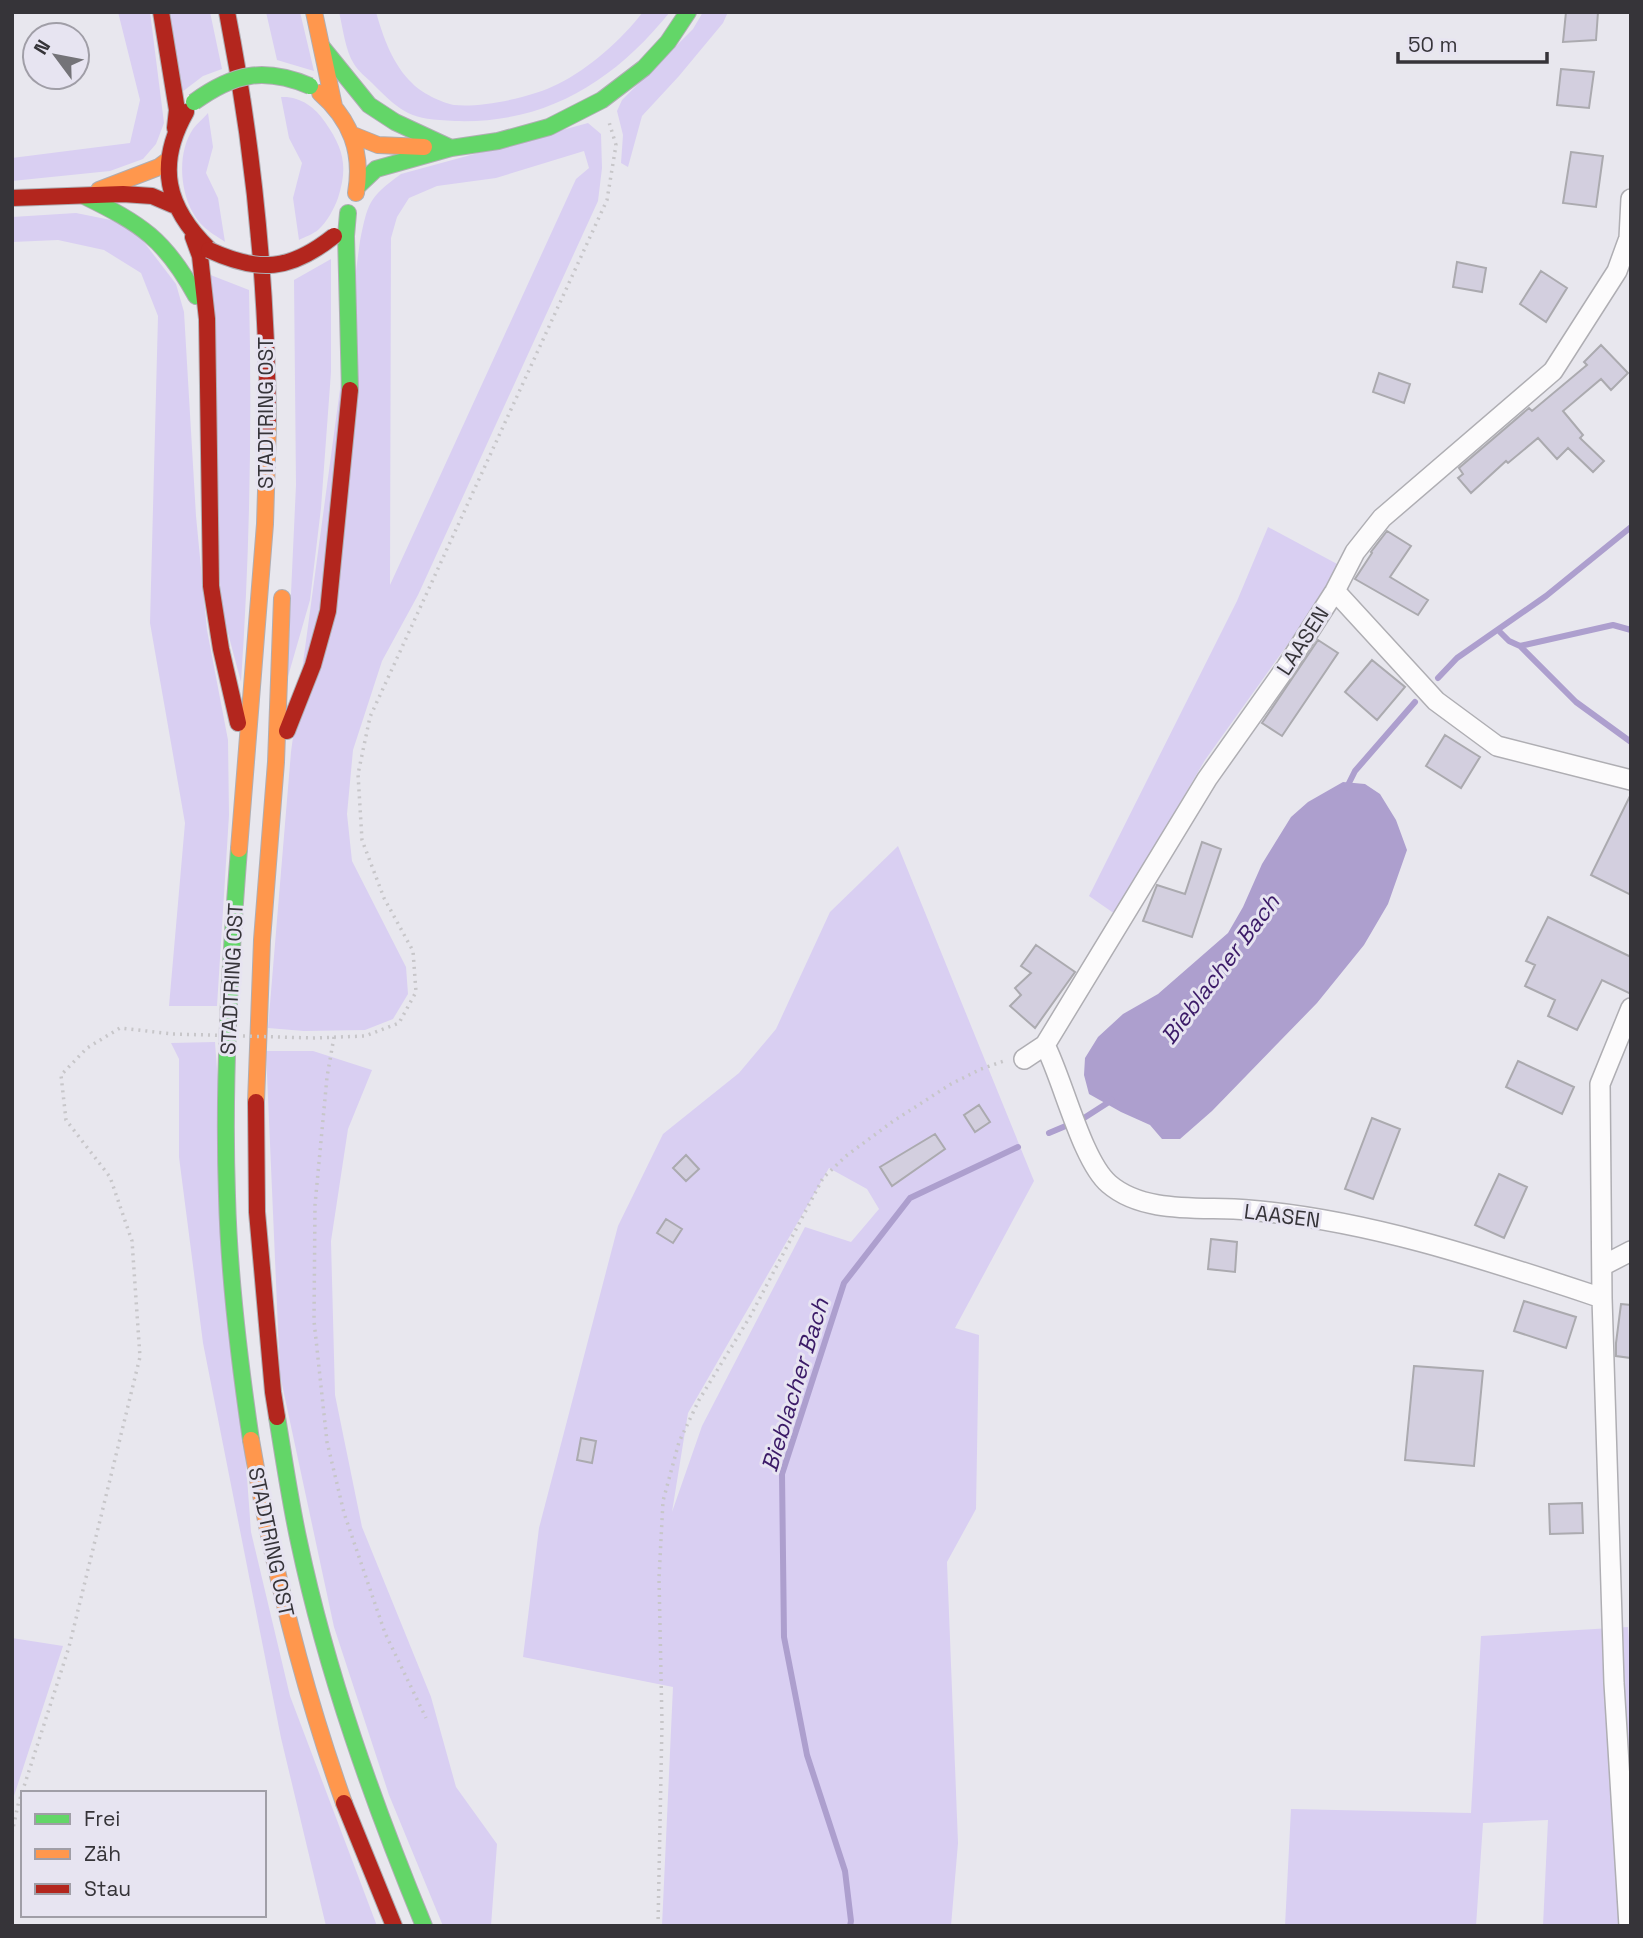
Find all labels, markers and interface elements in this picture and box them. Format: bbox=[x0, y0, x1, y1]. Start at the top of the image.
north arrow bbox=[21, 21, 91, 91]
scale bar bbox=[1398, 21, 1547, 65]
text: 50 m bbox=[1408, 31, 1458, 58]
text: N bbox=[28, 35, 56, 59]
street label: STADTRING OST bbox=[252, 337, 279, 489]
street label: LAASEN bbox=[1270, 601, 1335, 680]
water label: Bieblacher Bach bbox=[1154, 887, 1287, 1050]
street label: STADTRING OST bbox=[214, 902, 249, 1056]
street label: LAASEN bbox=[1242, 1197, 1322, 1234]
water label: Bieblacher Bach bbox=[754, 1294, 836, 1475]
street label: STADTRING OST bbox=[242, 1465, 301, 1619]
legend bbox=[21, 1791, 266, 1917]
text: Frei bbox=[84, 1805, 120, 1832]
text: Zäh bbox=[84, 1840, 121, 1867]
text: Stau bbox=[84, 1875, 131, 1902]

